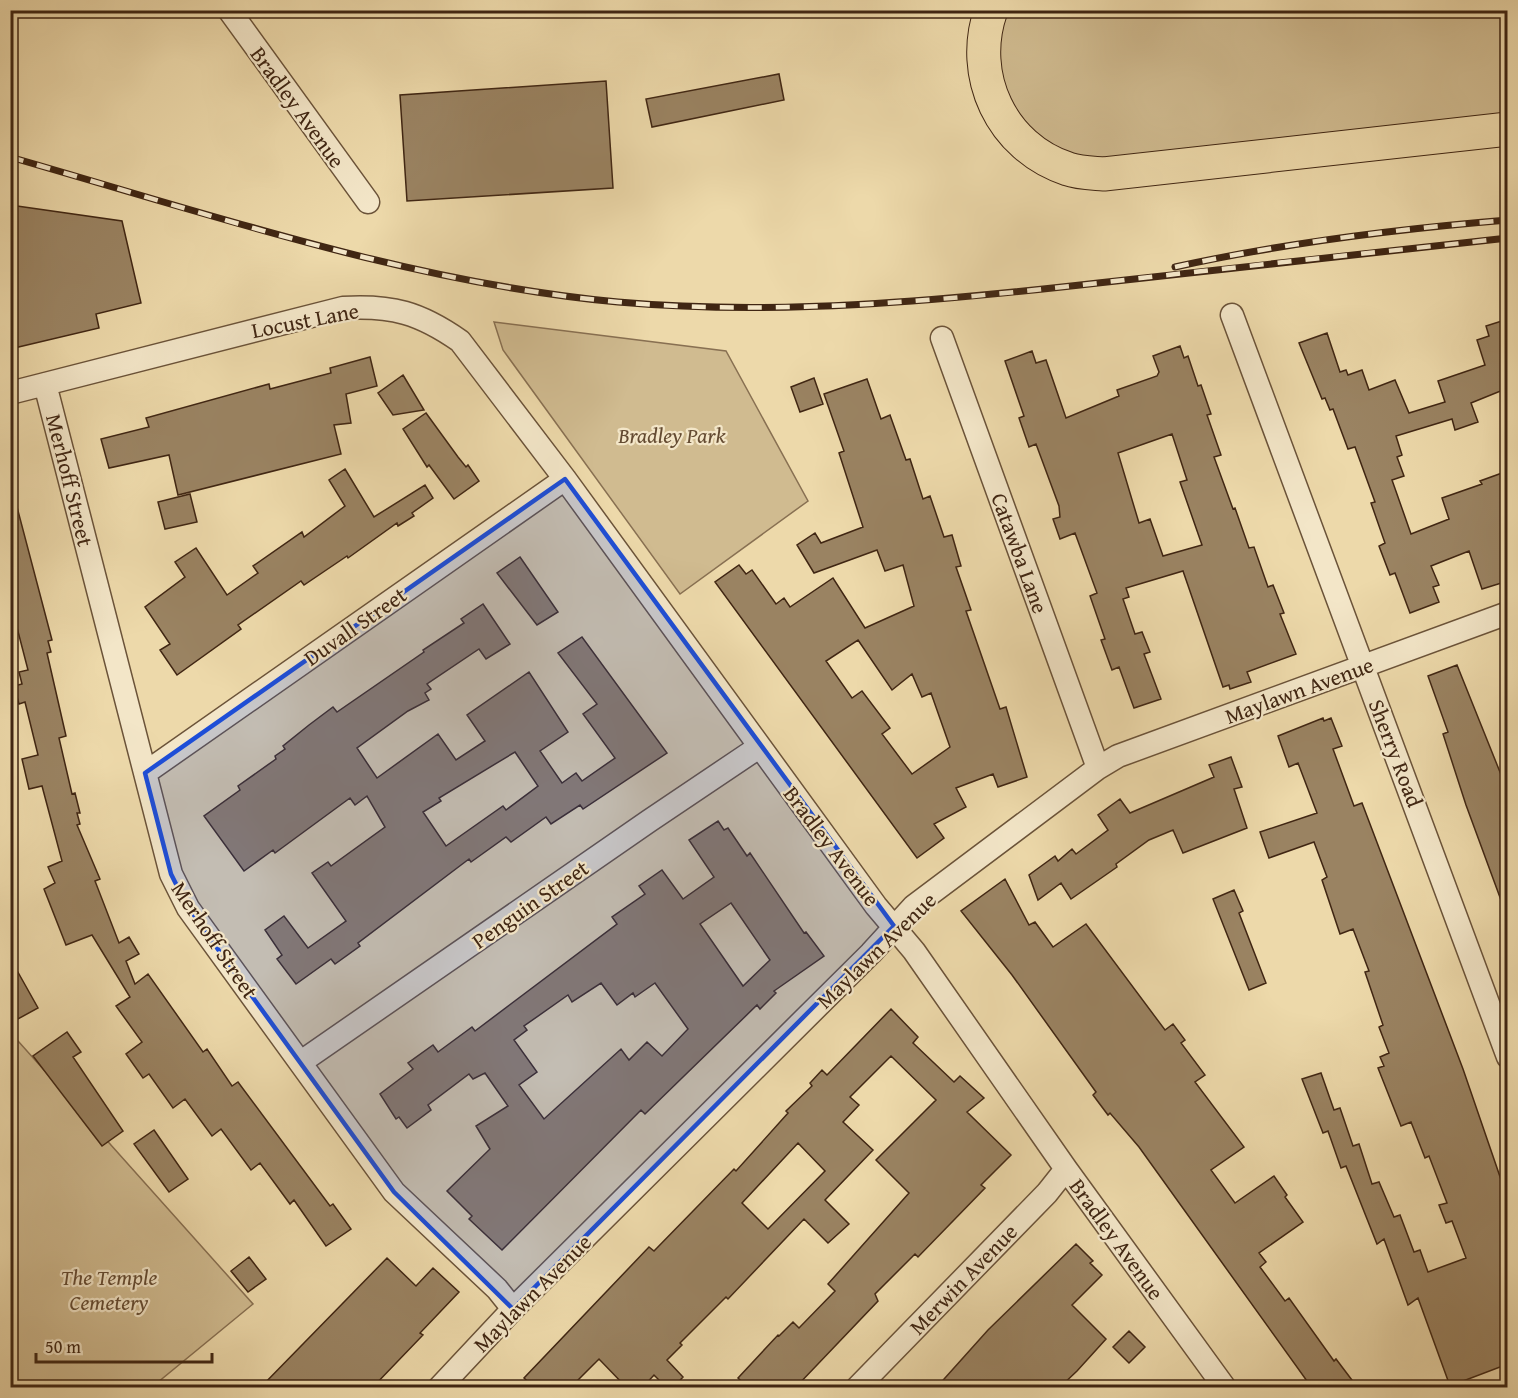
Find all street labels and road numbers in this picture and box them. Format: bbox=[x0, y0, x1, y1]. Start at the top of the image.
street label: Bradley Avenue bbox=[243, 40, 353, 174]
street label: Locust Lane bbox=[249, 294, 361, 346]
street label: Merhoff Street bbox=[38, 410, 102, 550]
street label: Catawba Lane bbox=[983, 488, 1057, 618]
street label: Duvall Street bbox=[297, 579, 413, 673]
street label: Maylawn Avenue bbox=[1220, 648, 1378, 732]
street label: Sherry Road bbox=[1361, 694, 1431, 812]
street label: Bradley Avenue bbox=[776, 779, 888, 913]
street label: Penguin Street bbox=[465, 852, 595, 956]
street label: Merhoff Street bbox=[164, 875, 266, 1005]
street label: Maylawn Avenue bbox=[809, 884, 943, 1016]
street label: Bradley Avenue bbox=[1062, 1172, 1172, 1306]
street label: Merwin Avenue bbox=[901, 1216, 1025, 1342]
street label: Maylawn Avenue bbox=[466, 1227, 598, 1359]

